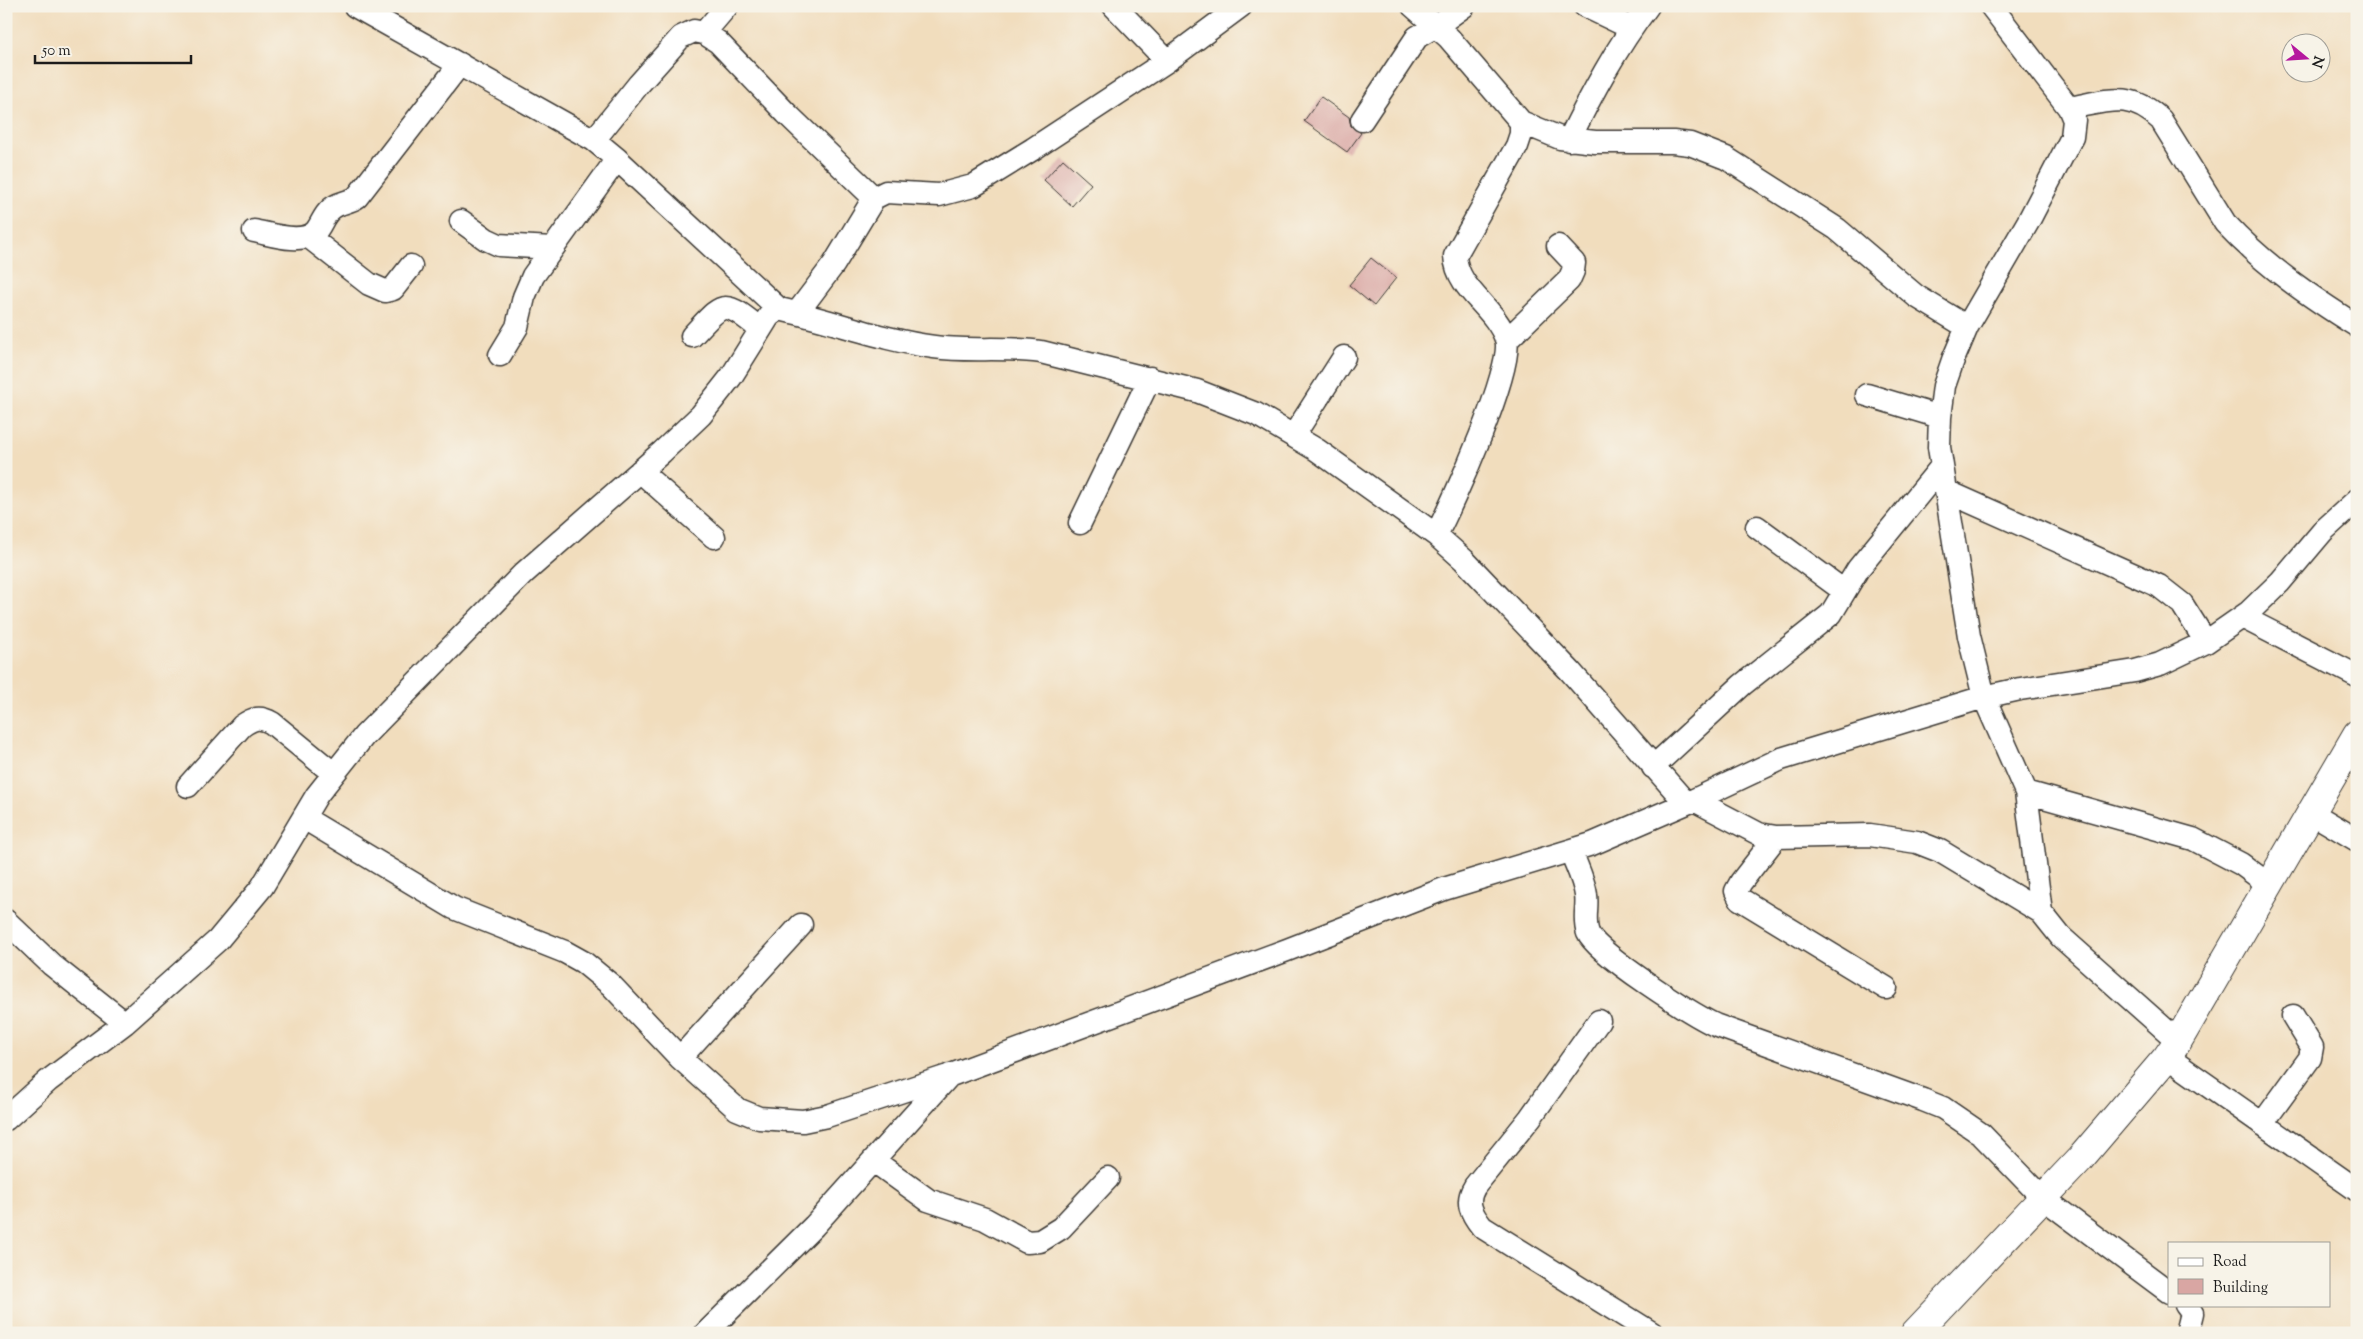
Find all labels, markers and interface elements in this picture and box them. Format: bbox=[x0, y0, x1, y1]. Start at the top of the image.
scale bar bbox=[35, 32, 191, 64]
north arrow bbox=[2280, 32, 2330, 82]
text: 50 m bbox=[41, 41, 71, 62]
text: N bbox=[2305, 53, 2328, 70]
legend bbox=[2168, 1242, 2330, 1306]
text: Road bbox=[2213, 1252, 2247, 1273]
text: Building bbox=[2213, 1278, 2268, 1299]

